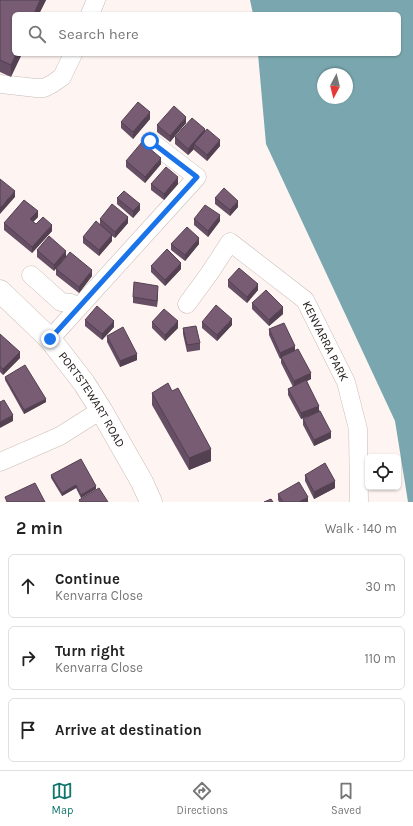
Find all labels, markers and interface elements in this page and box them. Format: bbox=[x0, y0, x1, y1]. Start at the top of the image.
search box bbox=[12, 12, 401, 56]
icon: search bbox=[26, 23, 48, 45]
text: Search here bbox=[58, 25, 139, 43]
north arrow bbox=[317, 68, 353, 104]
route start bbox=[141, 132, 159, 150]
street label: KENVARRA PARK bbox=[300, 298, 352, 384]
route end bbox=[41, 330, 59, 348]
street label: PORTSTEWART ROAD bbox=[56, 349, 128, 450]
map controls bbox=[365, 454, 401, 490]
button: locate bbox=[365, 454, 401, 490]
text: 2 min bbox=[16, 518, 63, 538]
text: Walk · 140 m bbox=[325, 521, 397, 536]
text: Continue bbox=[55, 570, 120, 588]
icon: ahead bbox=[17, 575, 39, 597]
text: 30 m bbox=[365, 579, 396, 594]
text: Kenvarra Close bbox=[55, 588, 143, 603]
text: Turn right bbox=[55, 642, 125, 660]
icon: right bbox=[17, 647, 39, 669]
text: 110 m bbox=[364, 651, 396, 666]
text: Kenvarra Close bbox=[55, 660, 143, 675]
icon: arrive bbox=[17, 719, 39, 741]
text: Arrive at destination bbox=[55, 721, 202, 739]
tab: Map bbox=[51, 780, 73, 817]
tab: Directions bbox=[176, 780, 228, 817]
tab: Saved bbox=[331, 780, 362, 817]

